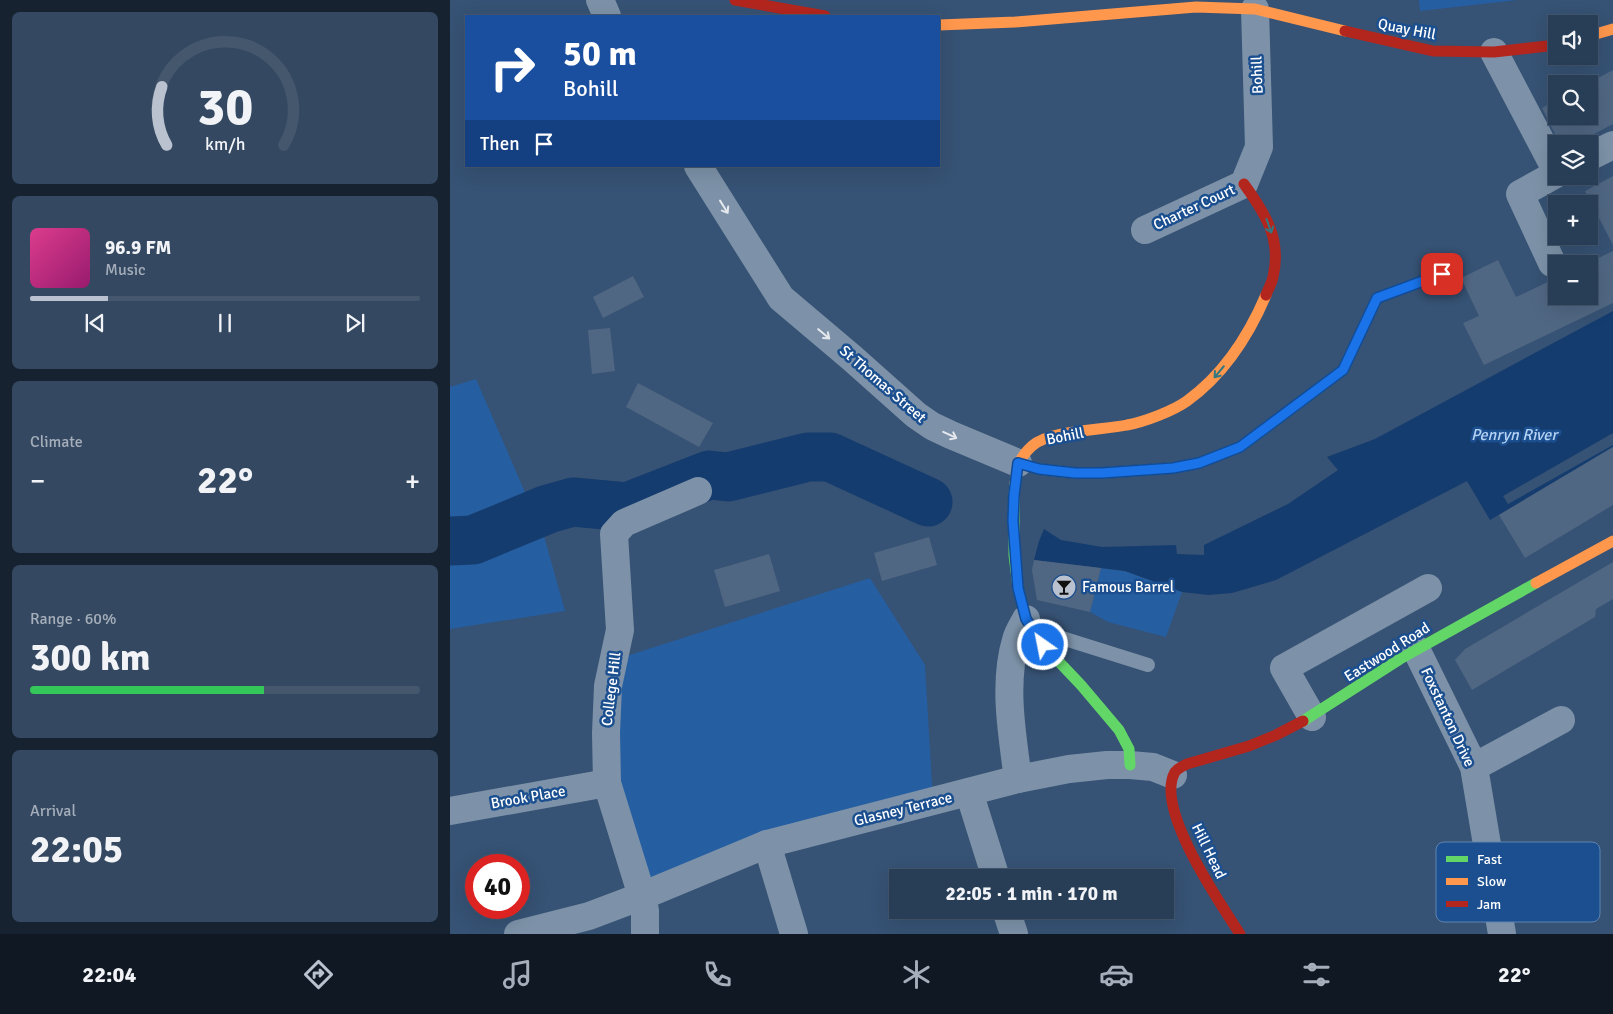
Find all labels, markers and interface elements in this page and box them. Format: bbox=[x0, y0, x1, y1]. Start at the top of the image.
street label: Quay Hill bbox=[1377, 15, 1437, 43]
map controls bbox=[1548, 15, 1598, 305]
button: sound bbox=[1548, 15, 1598, 65]
text: 50 m bbox=[563, 32, 637, 75]
icon: right bbox=[480, 35, 545, 100]
street label: Bohill bbox=[1247, 56, 1267, 94]
text: 30 bbox=[197, 75, 253, 139]
text: Bohill bbox=[563, 75, 618, 102]
button: search bbox=[1548, 75, 1598, 125]
icon: arrive bbox=[530, 130, 558, 158]
text: Then bbox=[480, 132, 520, 156]
text: km/h bbox=[205, 133, 245, 155]
button: layers bbox=[1548, 135, 1598, 185]
street label: Charter Court bbox=[1150, 180, 1238, 234]
button: + bbox=[1548, 195, 1598, 245]
one-way arrow bbox=[719, 200, 729, 214]
one-way arrow bbox=[1265, 217, 1274, 233]
text: 96.9 FM bbox=[105, 236, 171, 260]
pin bbox=[1421, 253, 1463, 295]
button: − bbox=[1548, 255, 1598, 305]
text: Music bbox=[105, 260, 146, 280]
icon: arrive bbox=[1428, 260, 1456, 288]
icon: previous bbox=[81, 309, 109, 337]
icon: pause bbox=[211, 309, 239, 337]
icon: next bbox=[341, 309, 369, 337]
one-way arrow bbox=[817, 328, 830, 339]
street label: St Thomas Street bbox=[836, 342, 930, 426]
one-way arrow bbox=[1214, 366, 1225, 379]
street label: Bohill bbox=[1045, 424, 1085, 448]
water label: Penryn River bbox=[1471, 425, 1559, 445]
one-way arrow bbox=[942, 430, 957, 440]
text: Climate bbox=[30, 432, 83, 452]
text: 22° bbox=[197, 457, 253, 504]
text: − bbox=[30, 464, 45, 498]
text: + bbox=[405, 464, 420, 498]
bar icon: Famous Barrel bbox=[1051, 574, 1077, 600]
place label: Famous Barrel bbox=[1082, 578, 1174, 596]
text: Range · 60% bbox=[30, 609, 116, 629]
position arrow bbox=[1016, 618, 1068, 670]
street label: Eastwood Road bbox=[1341, 619, 1433, 685]
text: 300 km bbox=[30, 634, 151, 681]
street label: College Hill bbox=[598, 651, 624, 727]
street label: Foxstanton Drive bbox=[1417, 665, 1479, 769]
street label: Brook Place bbox=[489, 782, 567, 812]
street label: Glasney Terrace bbox=[852, 788, 954, 830]
text: Arrival bbox=[30, 801, 76, 821]
street label: Hill Head bbox=[1188, 820, 1230, 882]
text: 22:05 bbox=[30, 826, 123, 873]
legend bbox=[1436, 842, 1600, 922]
text: Fast bbox=[1477, 851, 1502, 868]
speed limit sign: 40 bbox=[465, 854, 530, 919]
text: Slow bbox=[1477, 873, 1506, 890]
text: 22:05 · 1 min · 170 m bbox=[945, 882, 1118, 906]
text: Jam bbox=[1477, 896, 1501, 913]
icon: directions bbox=[301, 957, 336, 992]
icon: music bbox=[500, 957, 535, 992]
icon: phone bbox=[700, 957, 735, 992]
icon: climate bbox=[899, 957, 934, 992]
icon: car bbox=[1099, 957, 1134, 992]
icon: filters bbox=[1299, 957, 1334, 992]
text: 22:04 bbox=[82, 961, 136, 988]
text: 22° bbox=[1498, 961, 1531, 988]

